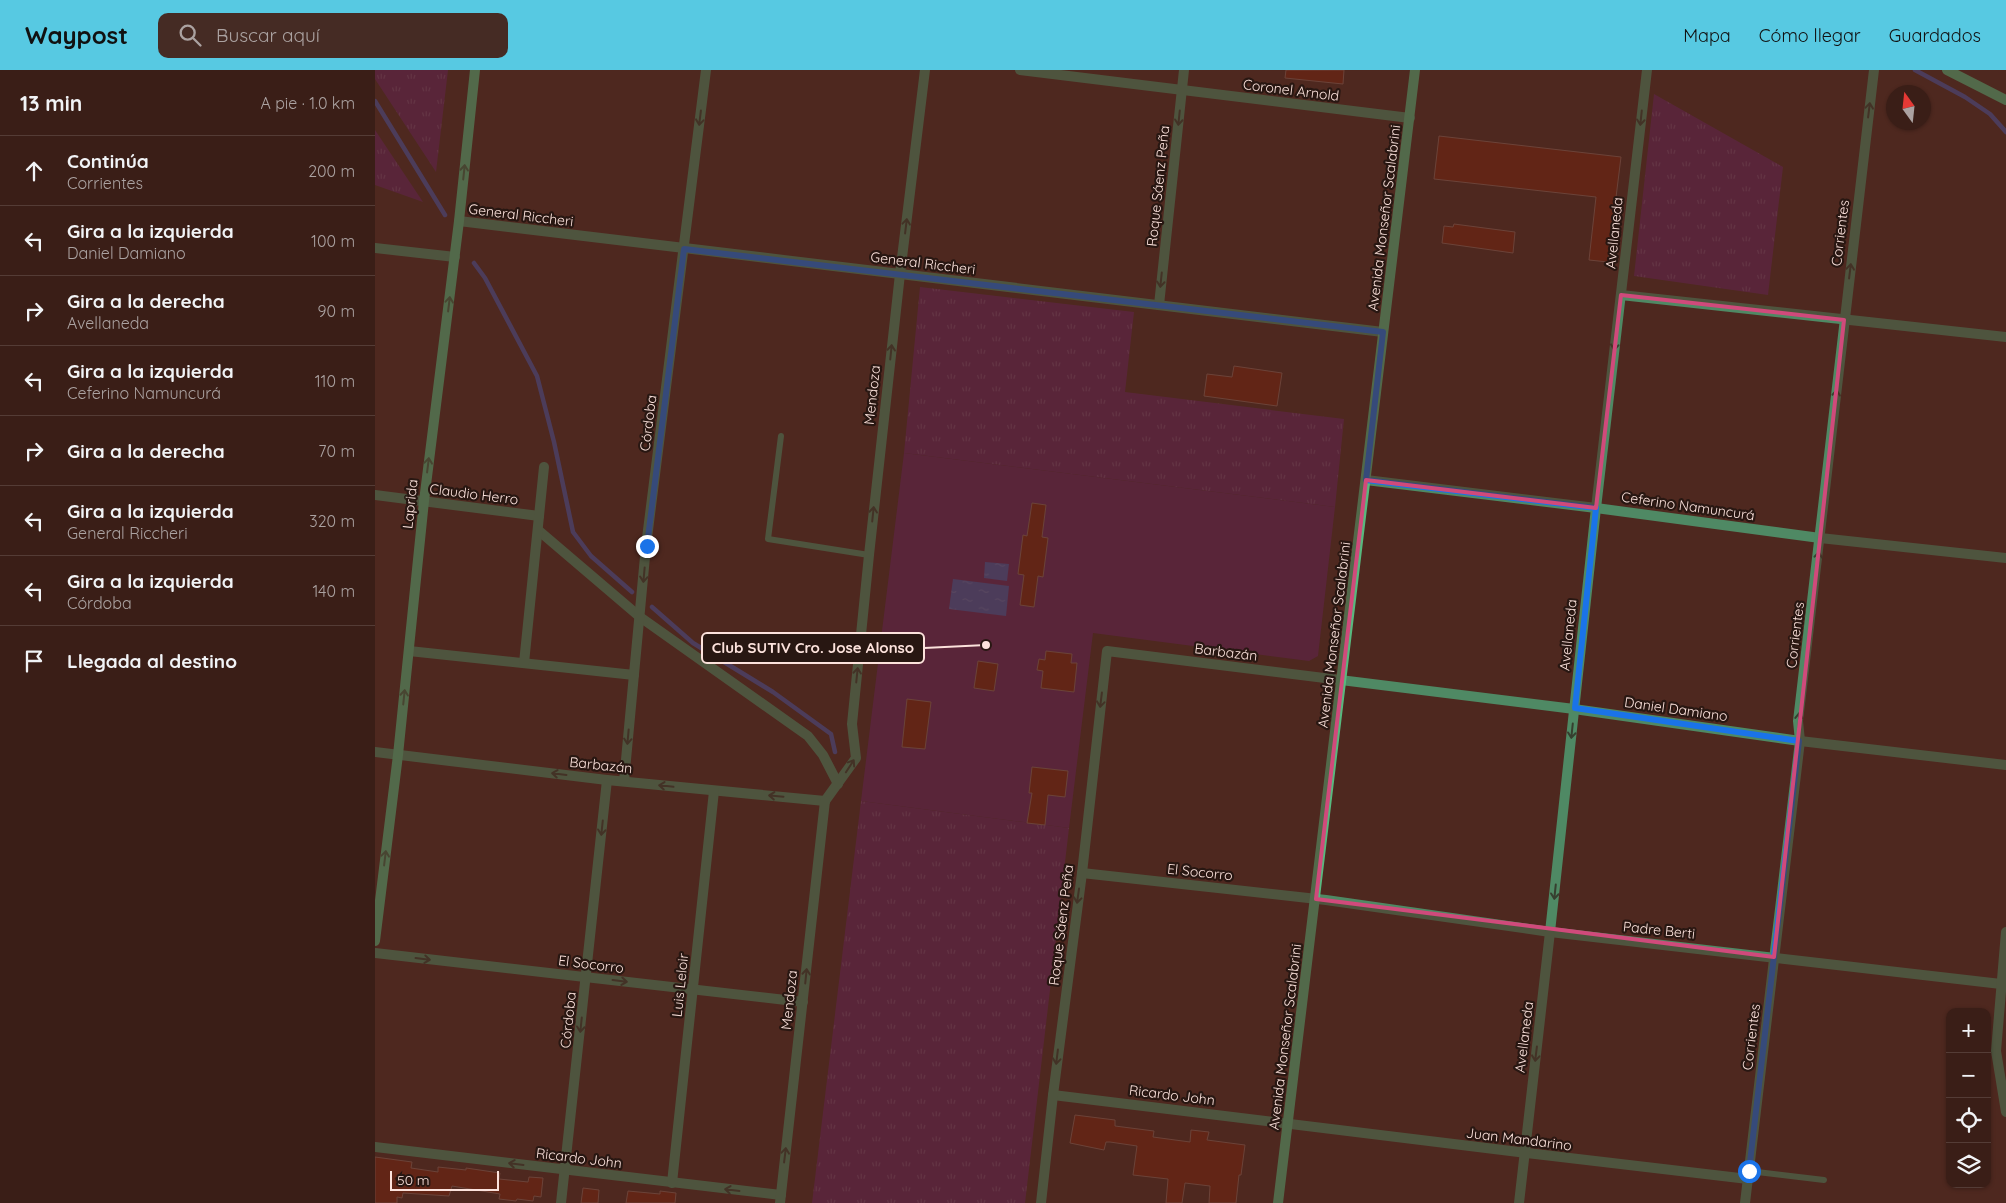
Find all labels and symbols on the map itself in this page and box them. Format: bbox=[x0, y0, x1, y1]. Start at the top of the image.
street label: Coronel Arnold bbox=[1242, 75, 1340, 105]
north arrow bbox=[1886, 85, 1931, 130]
one-way arrow bbox=[1864, 102, 1874, 118]
one-way arrow bbox=[695, 110, 705, 126]
one-way arrow bbox=[1174, 110, 1184, 126]
one-way arrow bbox=[1636, 110, 1646, 126]
street label: Avenida Monseñor Scalabrini bbox=[1364, 124, 1404, 312]
street label: Roque Sáenz Peña bbox=[1143, 125, 1173, 247]
one-way arrow bbox=[460, 165, 469, 181]
street label: Avellaneda bbox=[1601, 196, 1627, 270]
street label: Corrientes bbox=[1827, 199, 1853, 267]
street label: General Riccheri bbox=[468, 200, 574, 230]
one-way arrow bbox=[901, 218, 911, 234]
street label: General Riccheri bbox=[870, 248, 976, 278]
one-way arrow bbox=[1845, 264, 1855, 280]
one-way arrow bbox=[1156, 272, 1166, 288]
one-way arrow bbox=[444, 296, 454, 312]
one-way arrow bbox=[1610, 335, 1620, 351]
one-way arrow bbox=[886, 344, 896, 360]
street label: Mendoza bbox=[860, 364, 884, 426]
one-way arrow bbox=[1831, 390, 1841, 406]
street label: Córdoba bbox=[636, 394, 660, 452]
one-way arrow bbox=[424, 458, 434, 474]
street label: Laprida bbox=[398, 478, 422, 530]
street label: Claudio Herro bbox=[429, 480, 519, 508]
street label: Ceferino Namuncurá bbox=[1620, 488, 1756, 524]
one-way arrow bbox=[868, 506, 878, 522]
route end bbox=[636, 535, 659, 558]
street label: Avenida Monseñor Scalabrini bbox=[1314, 541, 1354, 729]
one-way arrow bbox=[1813, 551, 1823, 567]
one-way arrow bbox=[639, 567, 649, 583]
street label: Avellaneda bbox=[1555, 598, 1581, 672]
street label: Corrientes bbox=[1782, 601, 1808, 669]
callout: Club SUTIV Cro. Jose Alonso bbox=[702, 633, 924, 663]
text: Club SUTIV Cro. Jose Alonso bbox=[712, 638, 914, 657]
street label: Barbazán bbox=[1194, 639, 1258, 665]
one-way arrow bbox=[852, 668, 861, 684]
one-way arrow bbox=[399, 689, 409, 705]
one-way arrow bbox=[1096, 691, 1106, 707]
street label: Daniel Damiano bbox=[1623, 693, 1729, 725]
one-way arrow bbox=[1794, 712, 1804, 728]
one-way arrow bbox=[1567, 723, 1577, 739]
one-way arrow bbox=[623, 728, 633, 744]
street label: Barbazán bbox=[569, 753, 633, 777]
one-way arrow bbox=[846, 759, 856, 773]
one-way arrow bbox=[551, 769, 567, 779]
one-way arrow bbox=[658, 781, 674, 791]
one-way arrow bbox=[768, 792, 784, 801]
one-way arrow bbox=[597, 820, 607, 836]
one-way arrow bbox=[380, 850, 390, 866]
street label: El Socorro bbox=[1166, 860, 1234, 884]
street label: Roque Sáenz Peña bbox=[1045, 864, 1077, 986]
one-way arrow bbox=[1550, 884, 1560, 900]
one-way arrow bbox=[1073, 888, 1083, 904]
street label: Padre Berti bbox=[1622, 917, 1696, 943]
street label: Avenida Monseñor Scalabrini bbox=[1265, 943, 1305, 1131]
street label: El Socorro bbox=[557, 951, 625, 977]
street label: Luis Leloir bbox=[668, 952, 692, 1018]
one-way arrow bbox=[415, 954, 431, 964]
one-way arrow bbox=[801, 968, 811, 984]
street label: Mendoza bbox=[777, 969, 801, 1031]
one-way arrow bbox=[611, 976, 627, 986]
street label: Córdoba bbox=[556, 991, 580, 1049]
street label: Avellaneda bbox=[1511, 1000, 1537, 1074]
street label: Corrientes bbox=[1738, 1003, 1764, 1071]
one-way arrow bbox=[576, 1016, 586, 1032]
one-way arrow bbox=[1531, 1046, 1541, 1062]
one-way arrow bbox=[1052, 1049, 1062, 1065]
street label: Ricardo John bbox=[1128, 1081, 1216, 1109]
street label: Juan Mandarino bbox=[1465, 1124, 1573, 1154]
street label: Ricardo John bbox=[535, 1144, 623, 1172]
one-way arrow bbox=[780, 1147, 790, 1163]
one-way arrow bbox=[508, 1159, 524, 1169]
route start bbox=[1738, 1160, 1761, 1183]
scale bar bbox=[390, 1168, 499, 1191]
one-way arrow bbox=[724, 1185, 740, 1195]

